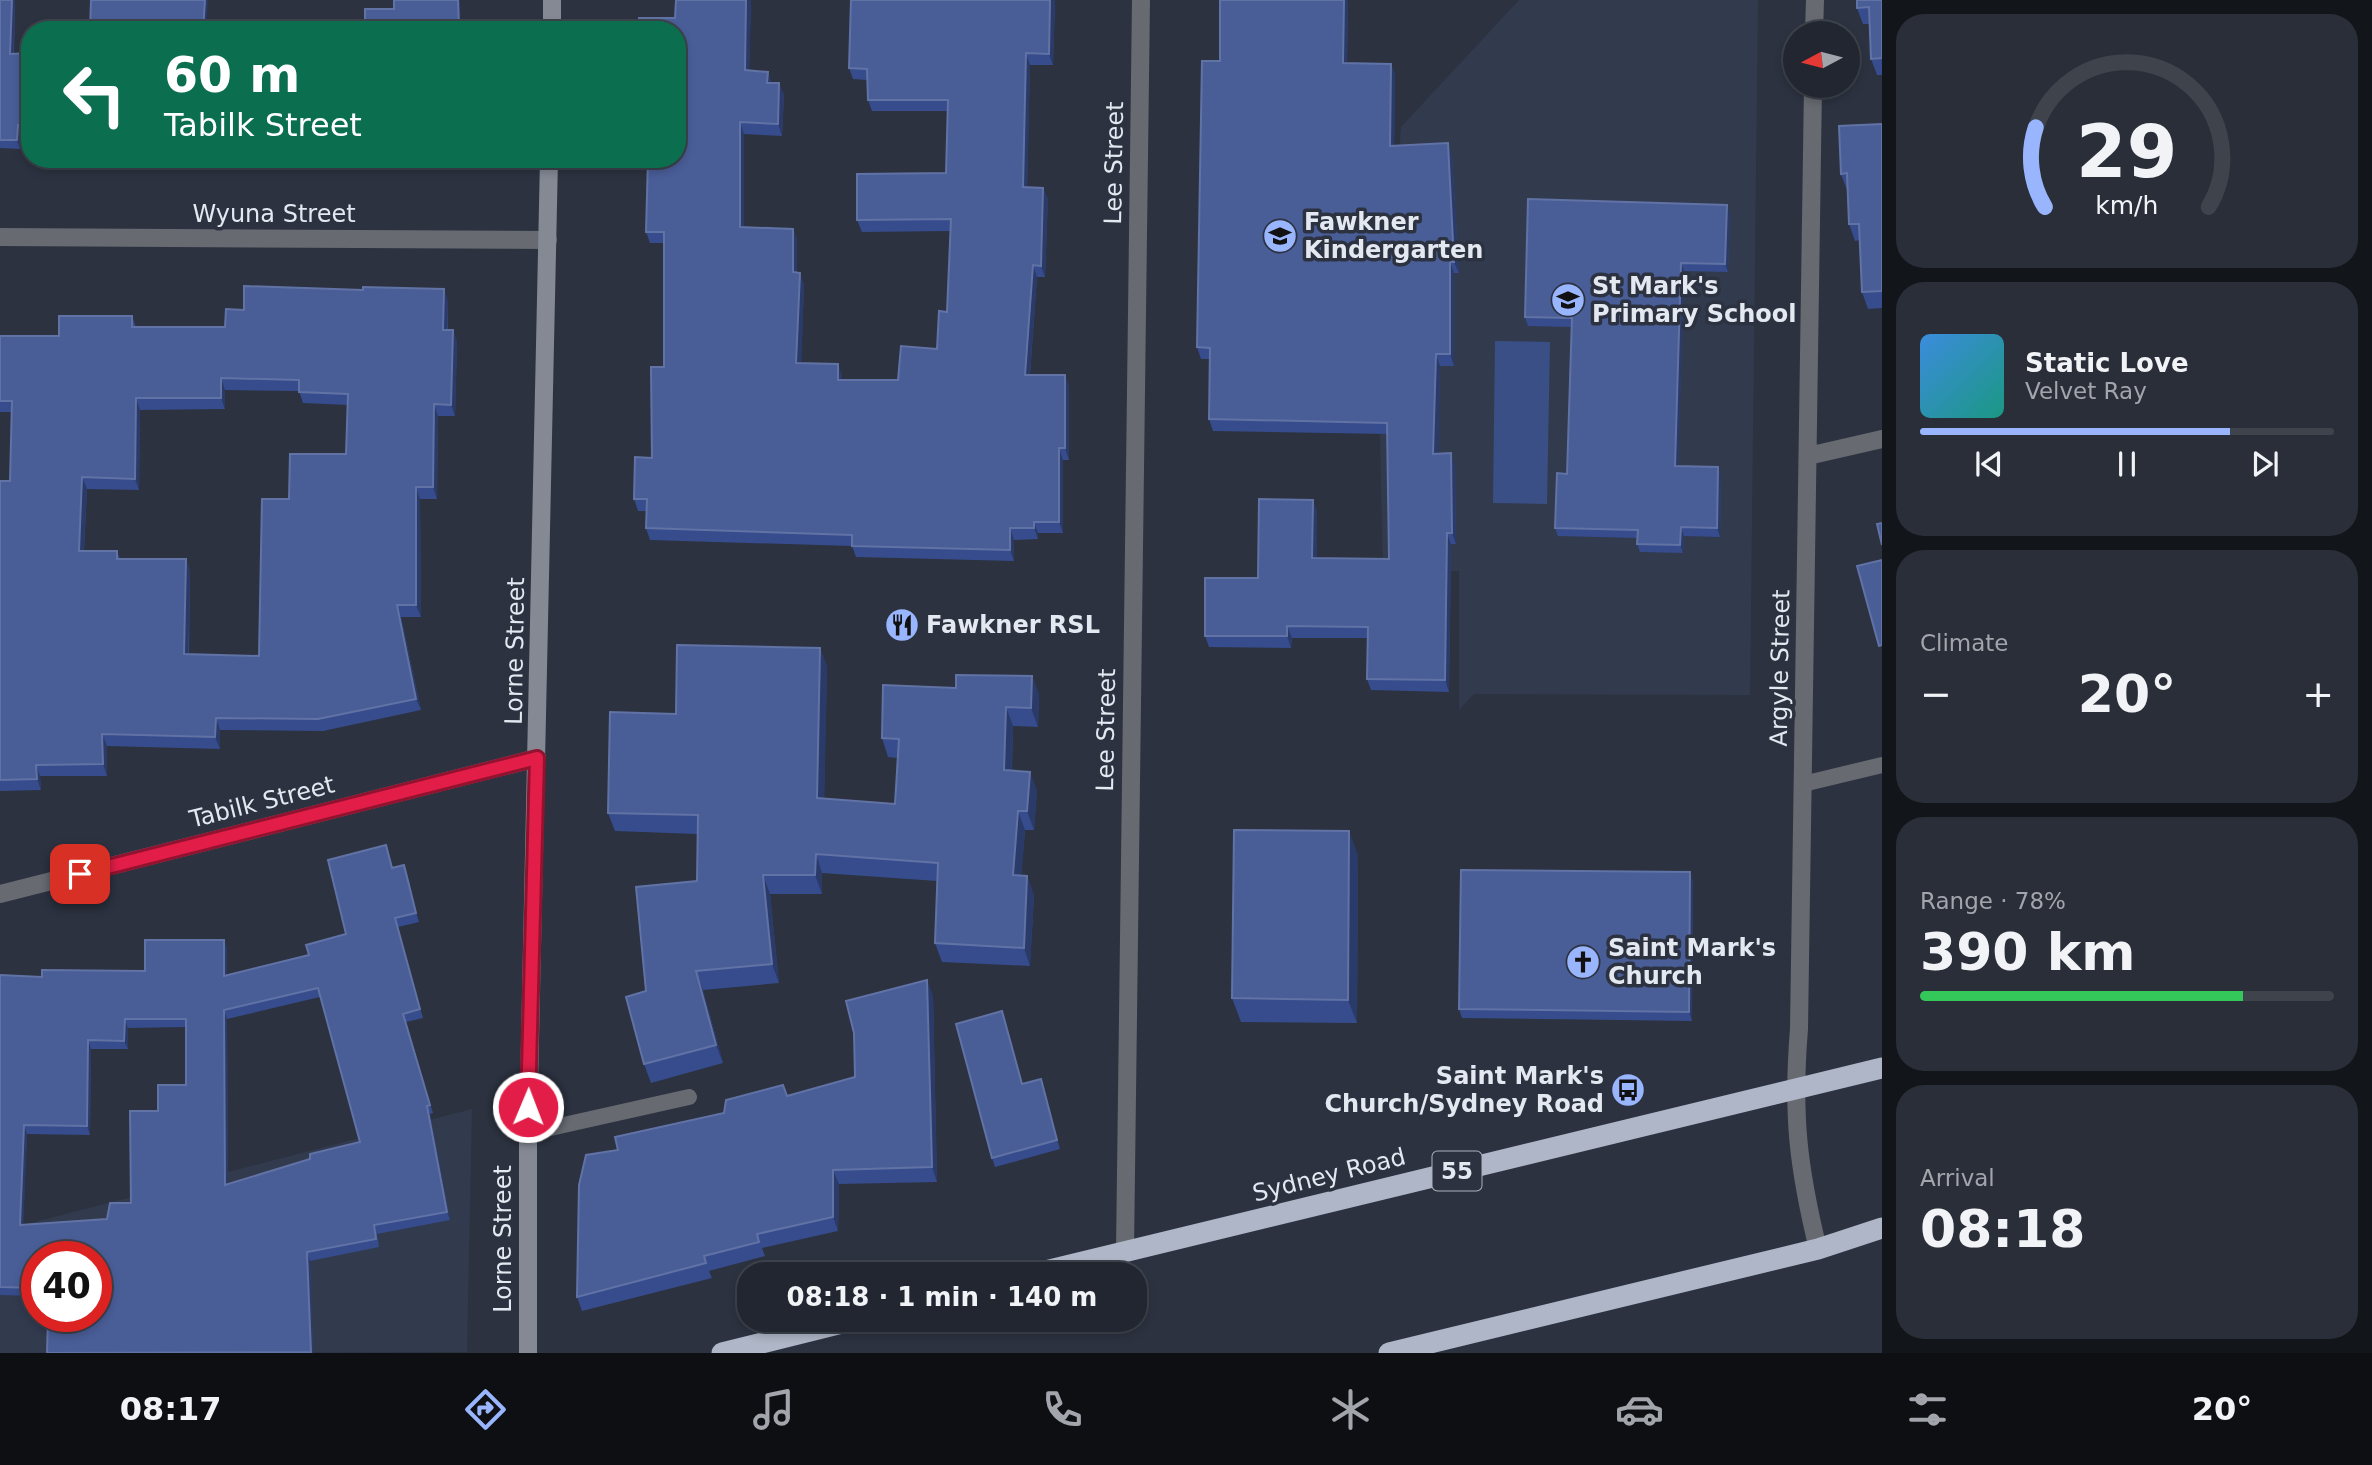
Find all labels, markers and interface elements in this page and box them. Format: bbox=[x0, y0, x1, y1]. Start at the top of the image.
north arrow bbox=[1783, 21, 1860, 98]
map controls bbox=[1783, 21, 1860, 98]
text: 60 m bbox=[164, 47, 300, 104]
icon: left bbox=[49, 49, 140, 140]
street label: Lee Street bbox=[1099, 101, 1129, 225]
text: Tabilk Street bbox=[164, 106, 362, 144]
text: 29 bbox=[2076, 109, 2178, 194]
text: km/h bbox=[2095, 191, 2159, 220]
street label: Wyuna Street bbox=[192, 200, 356, 228]
place label: Fawkner Kindergarten bbox=[1304, 208, 1483, 264]
school or university icon: Fawkner Kindergarten bbox=[1261, 217, 1299, 255]
place label: St Mark's Primary School bbox=[1592, 272, 1797, 328]
school or university icon: St Mark's Primary School bbox=[1549, 281, 1587, 319]
text: Static Love bbox=[2025, 348, 2189, 378]
text: Velvet Ray bbox=[2025, 378, 2147, 404]
icon: previous bbox=[1970, 445, 2008, 483]
icon: pause bbox=[2108, 445, 2146, 483]
icon: next bbox=[2246, 445, 2284, 483]
street label: Lorne Street bbox=[500, 577, 530, 725]
street label: Argyle Street bbox=[1765, 589, 1795, 747]
restaurant icon: Fawkner RSL bbox=[883, 606, 921, 644]
place label: Fawkner RSL bbox=[926, 611, 1100, 639]
text: Climate bbox=[1920, 630, 2009, 656]
text: 20° bbox=[2078, 664, 2176, 724]
street label: Lee Street bbox=[1091, 668, 1121, 792]
text: − bbox=[1920, 672, 1952, 716]
text: + bbox=[2302, 672, 2334, 716]
street label: Tabilk Street bbox=[186, 770, 337, 834]
pin bbox=[50, 844, 110, 904]
icon: arrive bbox=[61, 855, 99, 893]
text: Range · 78% bbox=[1920, 888, 2066, 914]
text: 390 km bbox=[1920, 922, 2135, 982]
place label: Saint Mark's Church bbox=[1608, 934, 1776, 990]
church icon: Saint Mark's Church bbox=[1564, 943, 1602, 981]
place label: Saint Mark's Church/Sydney Road bbox=[1324, 1062, 1604, 1118]
position arrow bbox=[491, 1070, 565, 1144]
bus stop icon: Saint Mark's Church/Sydney Road bbox=[1609, 1071, 1647, 1109]
street label: Sydney Road bbox=[1250, 1142, 1408, 1208]
road number: 55 bbox=[1432, 1152, 1482, 1190]
street label: Lorne Street bbox=[489, 1165, 517, 1313]
text: Arrival bbox=[1920, 1165, 1995, 1191]
text: 08:18 bbox=[1920, 1199, 2086, 1259]
speed limit sign: 40 bbox=[21, 1241, 112, 1332]
text: 08:18 · 1 min · 140 m bbox=[787, 1282, 1097, 1312]
icon: directions bbox=[461, 1385, 510, 1434]
icon: music bbox=[749, 1385, 798, 1434]
icon: phone bbox=[1038, 1385, 1087, 1434]
icon: climate bbox=[1326, 1385, 1375, 1434]
icon: car bbox=[1615, 1385, 1664, 1434]
icon: filters bbox=[1903, 1385, 1952, 1434]
text: 08:17 bbox=[120, 1390, 222, 1428]
text: 20° bbox=[2192, 1390, 2252, 1428]

